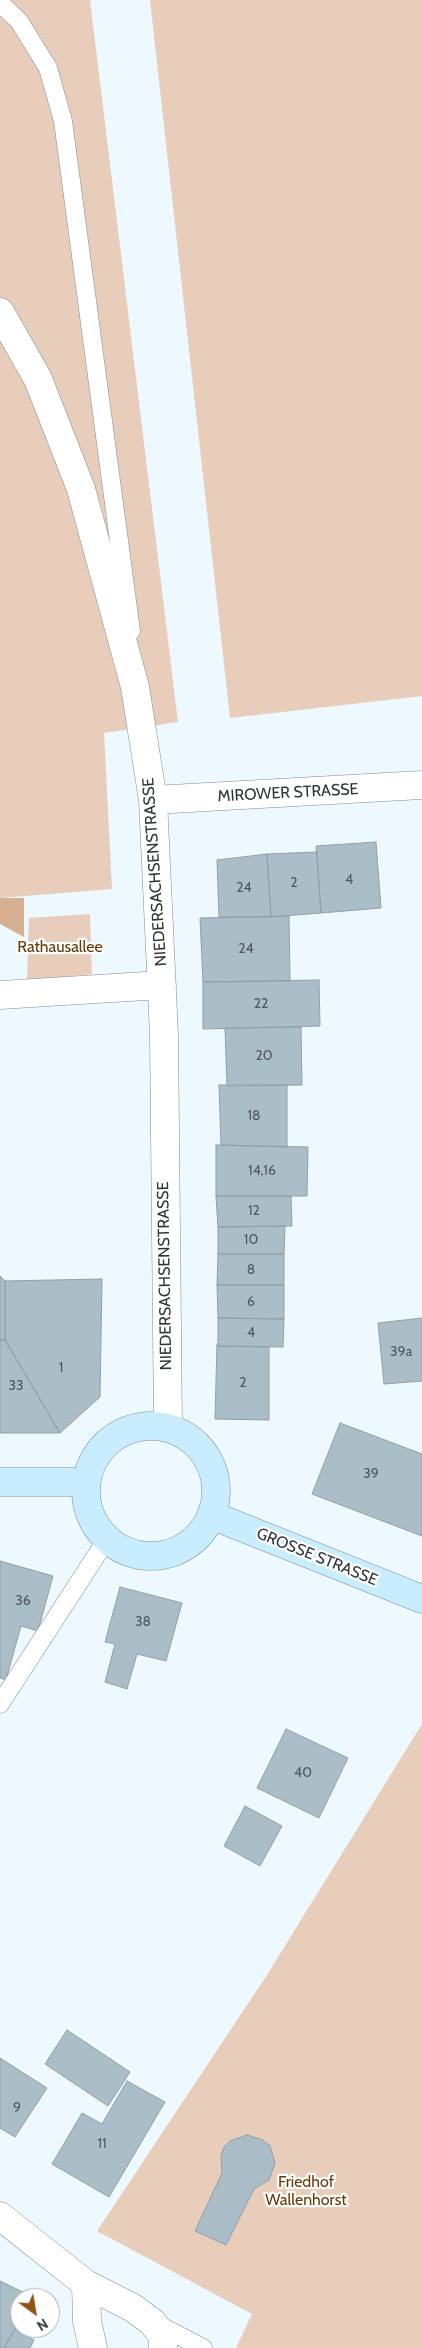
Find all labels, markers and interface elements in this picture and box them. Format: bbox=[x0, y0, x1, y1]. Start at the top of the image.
street label: NIEDERSACHSENSTRASSE bbox=[139, 777, 171, 967]
street label: MIROWER STRASSE bbox=[217, 780, 359, 806]
house number: 4 bbox=[345, 872, 353, 888]
house number: 2 bbox=[290, 875, 298, 891]
house number: 24 bbox=[236, 880, 252, 896]
park label: Rathausallee bbox=[17, 937, 103, 957]
house number: 24 bbox=[238, 941, 254, 957]
house number: 22 bbox=[254, 996, 268, 1012]
house number: 20 bbox=[255, 1048, 273, 1064]
house number: 18 bbox=[247, 1108, 261, 1124]
house number: 14,16 bbox=[248, 1163, 276, 1179]
street label: NIEDERSACHSENSTRASSE bbox=[154, 1181, 176, 1371]
house number: 12 bbox=[248, 1203, 260, 1219]
house number: 10 bbox=[244, 1232, 258, 1248]
house number: 8 bbox=[247, 1262, 255, 1278]
house number: 6 bbox=[247, 1294, 255, 1310]
house number: 4 bbox=[247, 1325, 255, 1341]
house number: 39a bbox=[390, 1344, 412, 1360]
house number: 1 bbox=[59, 1360, 63, 1376]
house number: 2 bbox=[239, 1375, 247, 1391]
house number: 33 bbox=[8, 1378, 24, 1394]
house number: 39 bbox=[363, 1466, 379, 1482]
street label: GROSSE STRASSE bbox=[254, 1524, 380, 1590]
house number: 36 bbox=[15, 1593, 31, 1609]
house number: 38 bbox=[135, 1614, 151, 1630]
house number: 40 bbox=[294, 1765, 312, 1781]
house number: 9 bbox=[13, 2100, 21, 2116]
house number: 11 bbox=[97, 2136, 107, 2152]
park label: Friedhof Wallenhorst bbox=[265, 2172, 347, 2210]
north arrow bbox=[10, 2288, 60, 2338]
text: N bbox=[33, 2315, 51, 2335]

